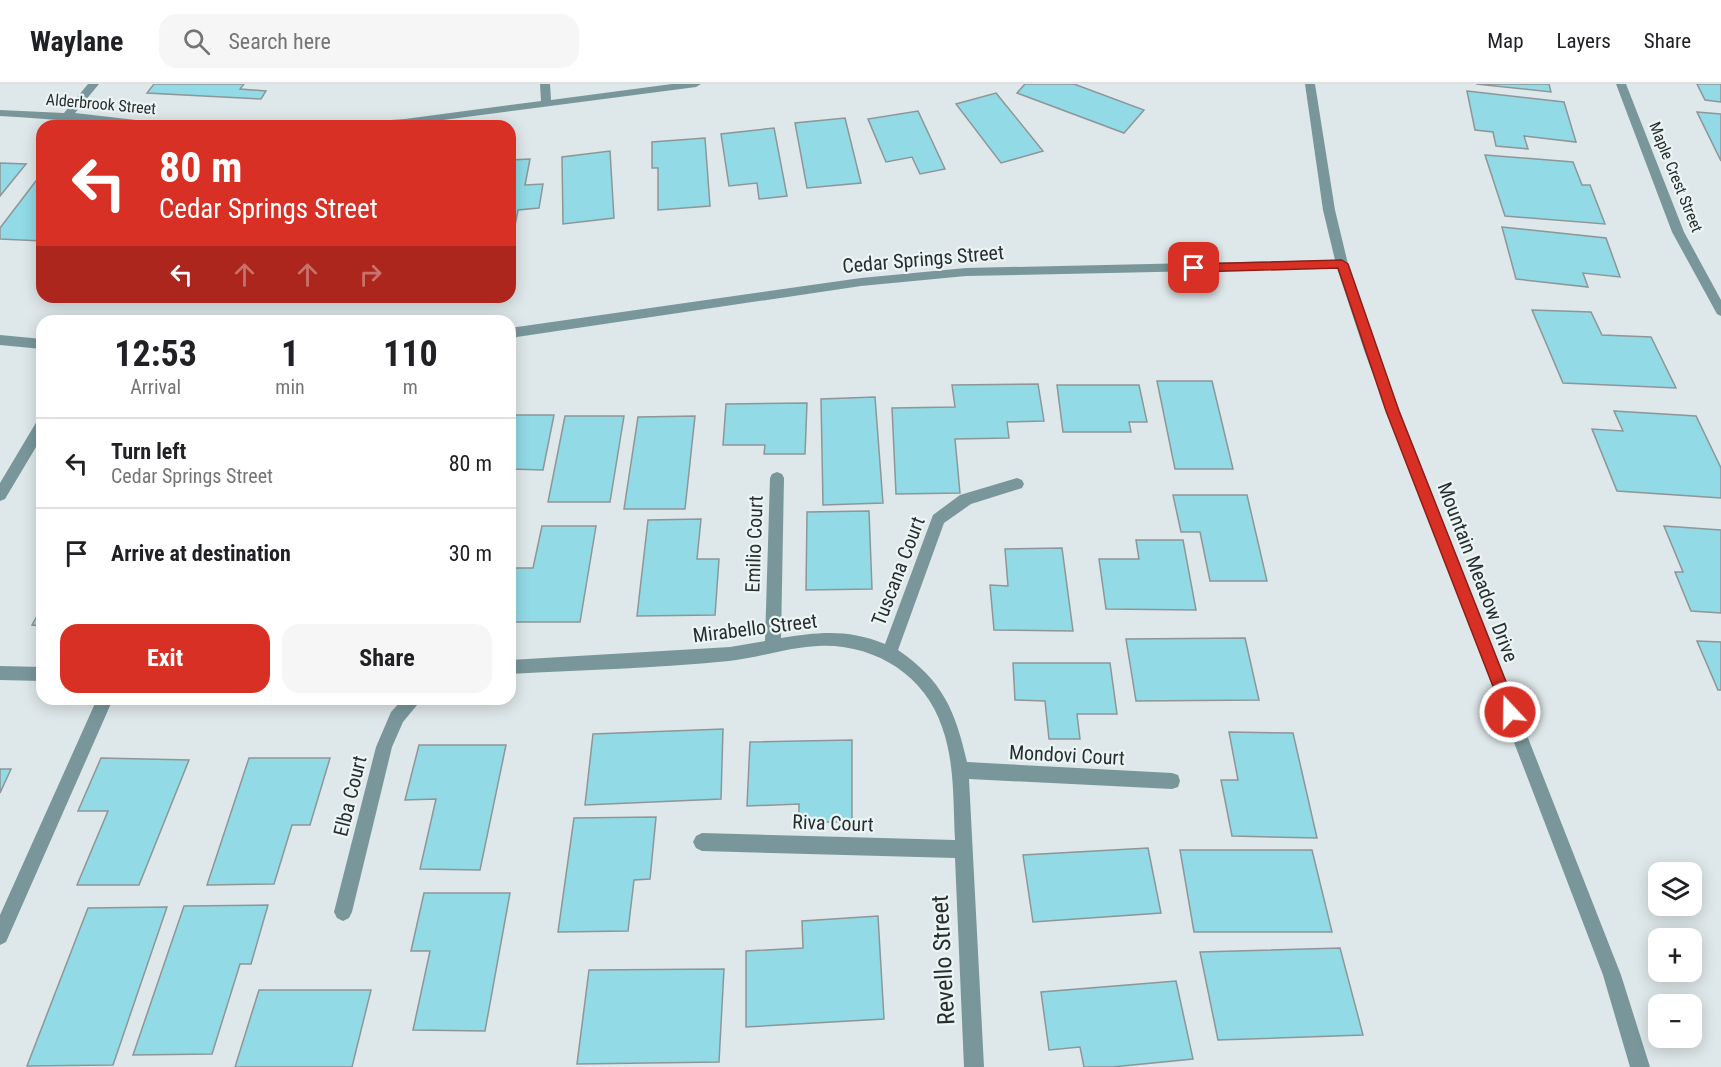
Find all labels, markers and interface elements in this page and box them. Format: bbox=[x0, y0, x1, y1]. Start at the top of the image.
search box bbox=[159, 14, 579, 68]
text: Waylane bbox=[30, 25, 123, 58]
icon: search bbox=[180, 25, 213, 58]
text: Search here bbox=[228, 29, 331, 54]
text: Map bbox=[1487, 29, 1524, 53]
text: Layers bbox=[1557, 29, 1611, 53]
text: Share bbox=[1644, 29, 1691, 53]
street label: Alderbrook Street bbox=[45, 90, 157, 118]
street label: Maple Crest Street bbox=[1645, 119, 1707, 235]
text: 80 m bbox=[159, 143, 242, 192]
icon: left bbox=[60, 144, 138, 222]
text: Cedar Springs Street bbox=[159, 193, 378, 225]
street label: Cedar Springs Street bbox=[841, 240, 1005, 278]
pin bbox=[1168, 242, 1219, 293]
icon: arrive bbox=[1177, 251, 1210, 284]
icon: left bbox=[165, 258, 198, 291]
icon: ahead bbox=[228, 258, 261, 291]
icon: ahead bbox=[291, 258, 324, 291]
icon: right bbox=[354, 258, 387, 291]
text: 12:53 bbox=[114, 333, 197, 375]
text: 1 bbox=[281, 333, 299, 375]
text: 110 bbox=[383, 333, 438, 375]
text: Arrival bbox=[130, 375, 181, 399]
text: min bbox=[275, 375, 305, 399]
text: m bbox=[403, 375, 418, 399]
text: Turn left bbox=[111, 439, 186, 464]
icon: left bbox=[60, 447, 93, 480]
text: 80 m bbox=[449, 451, 492, 476]
text: Cedar Springs Street bbox=[111, 464, 273, 488]
street label: Mountain Meadow Drive bbox=[1433, 479, 1523, 665]
street label: Emilio Court bbox=[740, 495, 768, 593]
street label: Tuscana Court bbox=[866, 513, 930, 629]
icon: arrive bbox=[60, 537, 93, 570]
text: Arrive at destination bbox=[111, 541, 291, 566]
text: 30 m bbox=[449, 541, 492, 566]
street label: Mirabello Street bbox=[692, 608, 819, 648]
button: Exit bbox=[60, 624, 270, 693]
button: Share bbox=[282, 624, 492, 693]
position arrow bbox=[1478, 680, 1542, 744]
street label: Mondovi Court bbox=[1008, 740, 1126, 770]
street label: Elba Court bbox=[328, 753, 372, 839]
street label: Riva Court bbox=[792, 810, 874, 836]
map controls bbox=[1648, 862, 1702, 1048]
button: layers bbox=[1648, 862, 1702, 916]
street label: Revello Street bbox=[926, 894, 960, 1026]
button: + bbox=[1648, 928, 1702, 982]
button: − bbox=[1648, 994, 1702, 1048]

